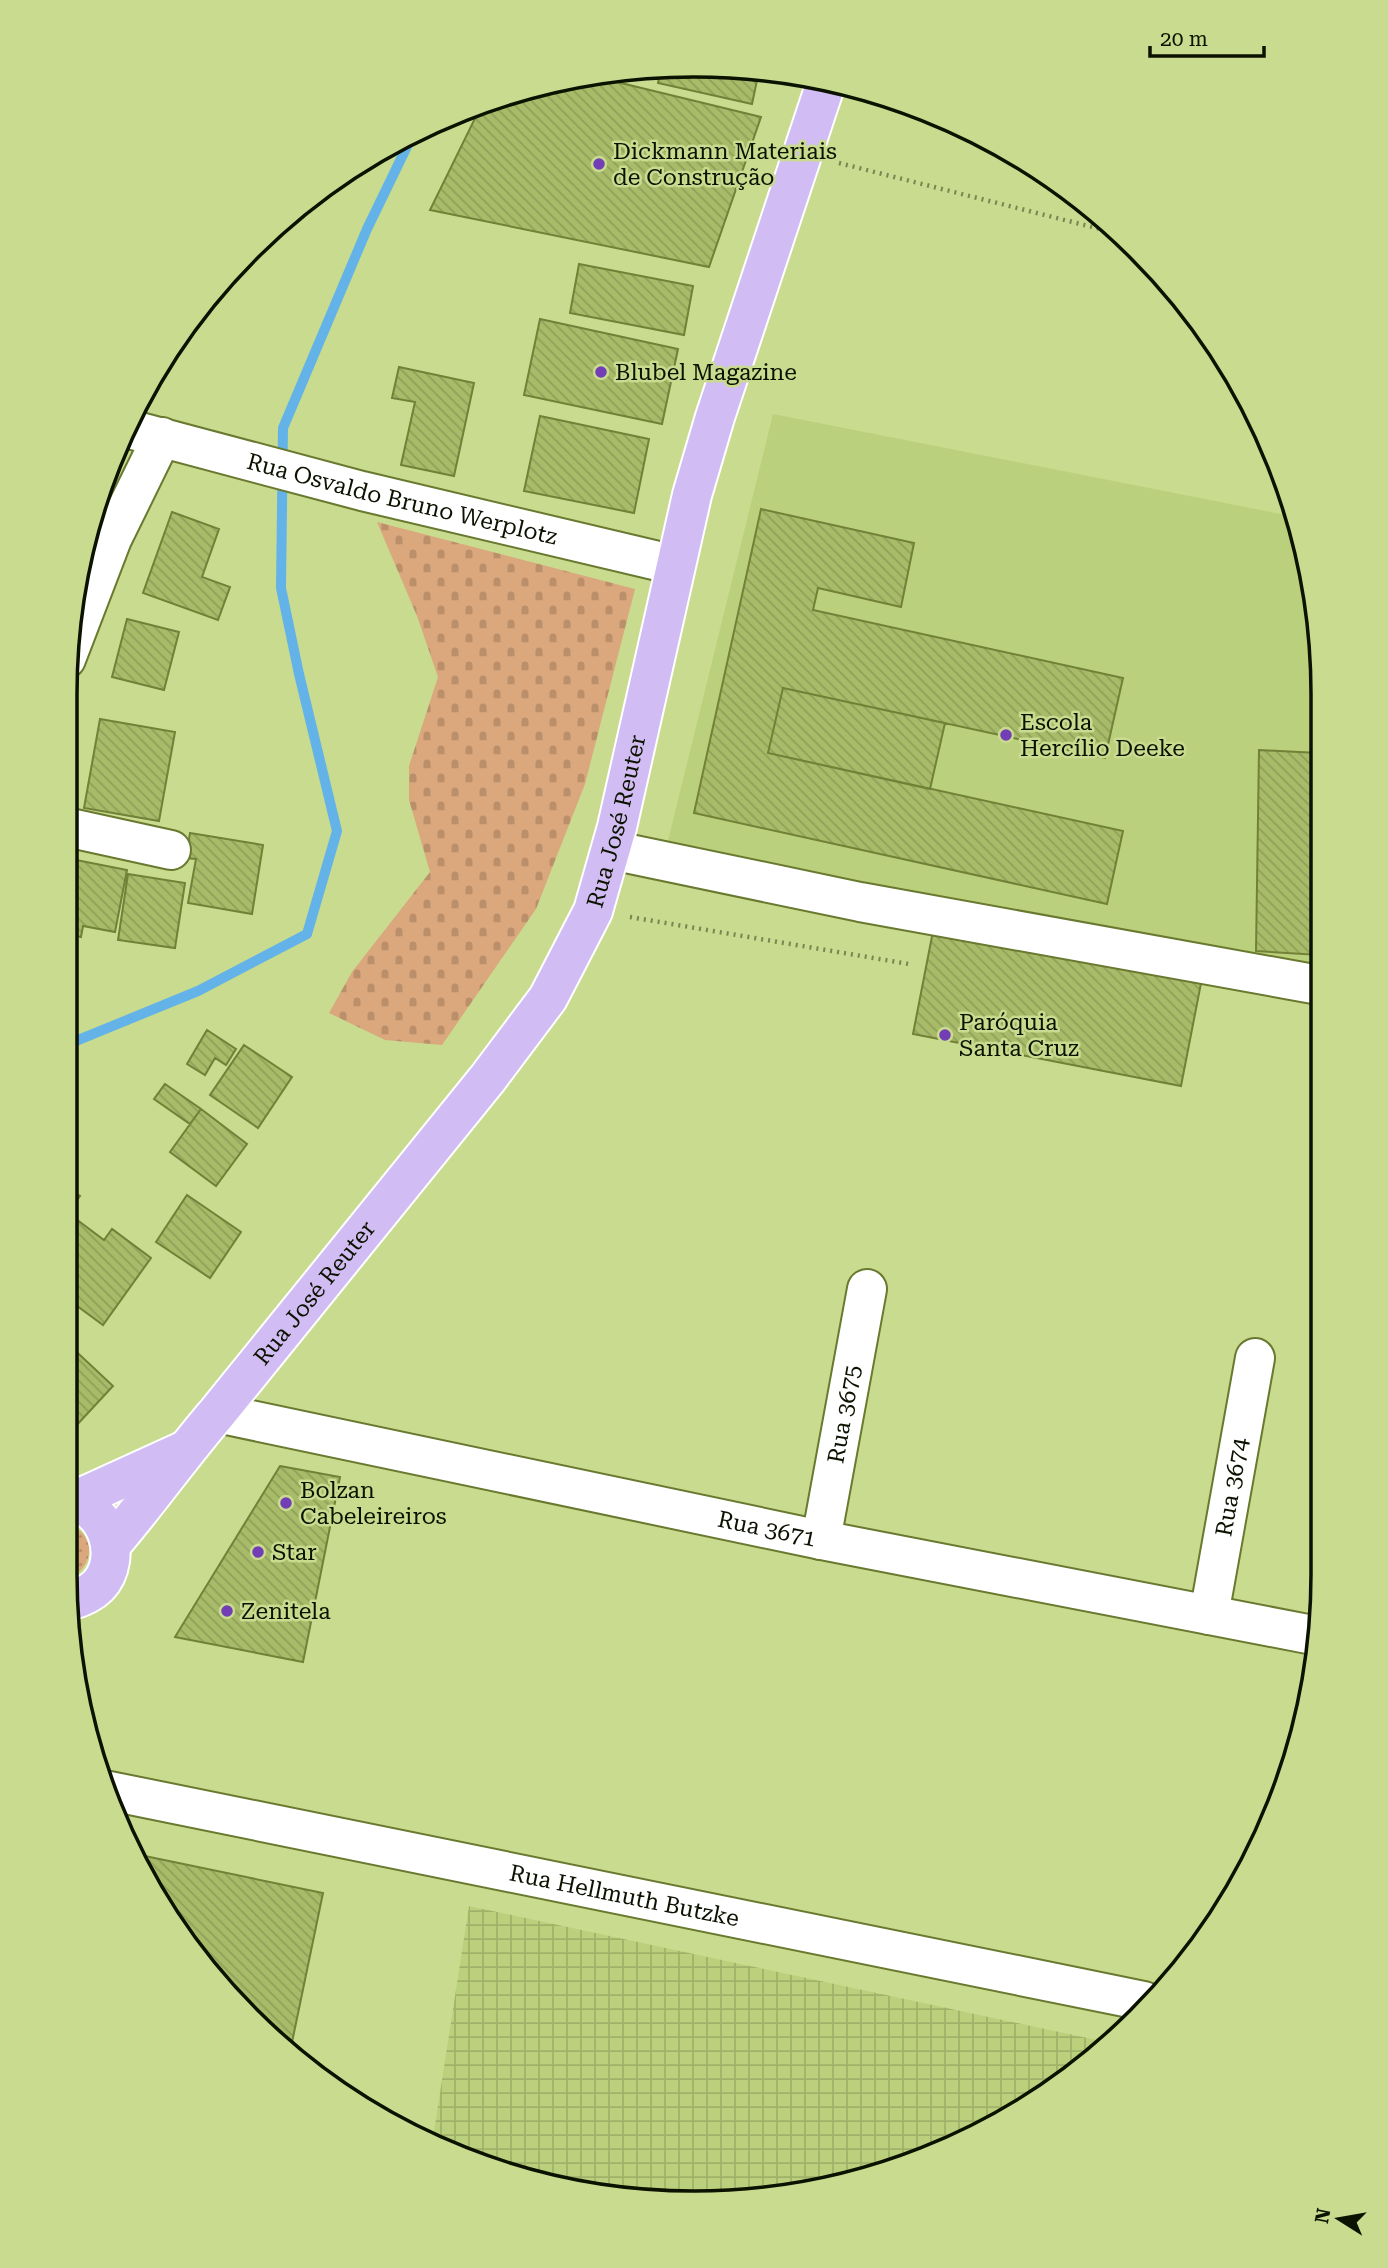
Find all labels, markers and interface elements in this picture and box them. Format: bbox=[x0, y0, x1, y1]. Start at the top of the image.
scale bar bbox=[1150, 14, 1264, 58]
text: 20 m bbox=[1160, 27, 1208, 51]
place label: Dickmann Materiais de Construção bbox=[613, 138, 837, 191]
marker: Dickmann Materiais de Construção bbox=[591, 156, 607, 172]
place label: Blubel Magazine bbox=[615, 359, 797, 386]
marker: Blubel Magazine bbox=[593, 364, 609, 380]
street label: Rua Osvaldo Bruno Werplotz bbox=[244, 447, 560, 550]
place label: Escola Hercílio Deeke bbox=[1020, 709, 1185, 762]
marker: Escola Hercílio Deeke bbox=[998, 727, 1014, 743]
street label: Rua José Reuter bbox=[581, 732, 651, 911]
place label: Paróquia Santa Cruz bbox=[959, 1009, 1079, 1062]
marker: Paróquia Santa Cruz bbox=[937, 1027, 953, 1043]
street label: Rua José Reuter bbox=[248, 1215, 381, 1370]
street label: Rua 3675 bbox=[822, 1363, 866, 1466]
street label: Rua 3674 bbox=[1210, 1435, 1254, 1539]
place label: Bolzan Cabeleireiros bbox=[300, 1477, 447, 1530]
marker: Bolzan Cabeleireiros bbox=[278, 1495, 294, 1511]
street label: Rua 3671 bbox=[715, 1505, 819, 1552]
place label: Star bbox=[272, 1539, 317, 1566]
marker: Star bbox=[250, 1544, 266, 1560]
place label: Zenitela bbox=[241, 1598, 331, 1625]
marker: Zenitela bbox=[219, 1603, 235, 1619]
street label: Rua Hellmuth Butzke bbox=[507, 1859, 742, 1932]
north arrow bbox=[1304, 2184, 1374, 2254]
text: N bbox=[1310, 2206, 1336, 2225]

